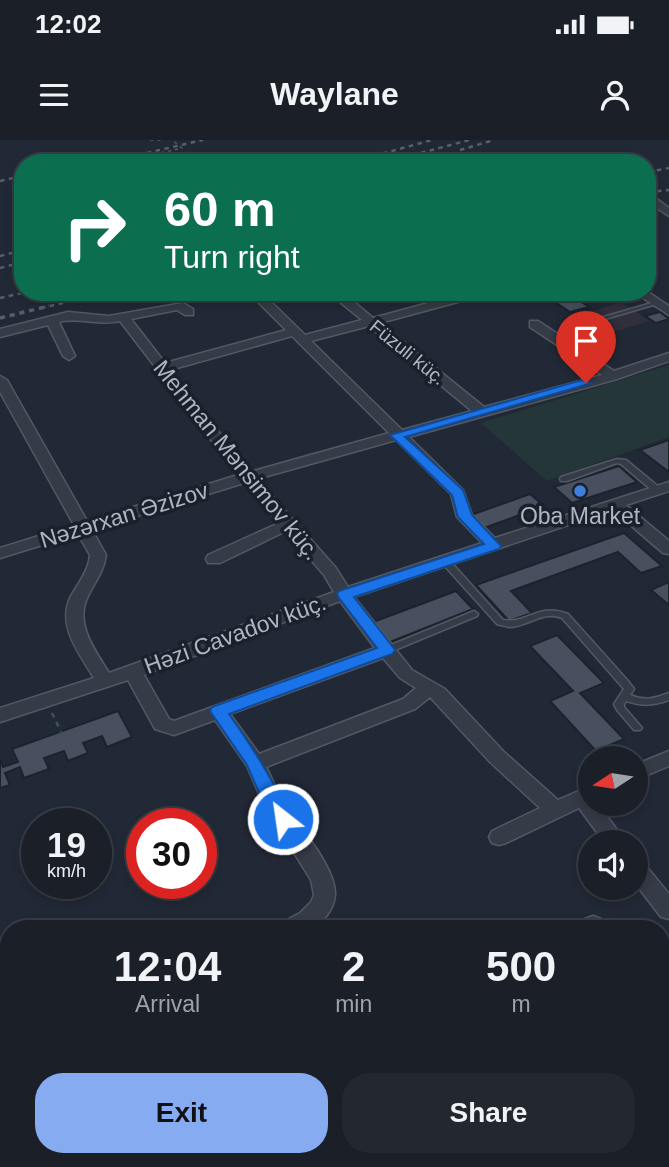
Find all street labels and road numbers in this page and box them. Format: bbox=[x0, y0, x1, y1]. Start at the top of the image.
street label: Füzuli küç. bbox=[366, 316, 450, 389]
street label: Mehman Mənsimov küç. bbox=[148, 355, 326, 565]
street label: Nəzərxan Əzizov bbox=[37, 477, 212, 553]
street label: Həzi Cavadov küç. bbox=[140, 589, 330, 679]

